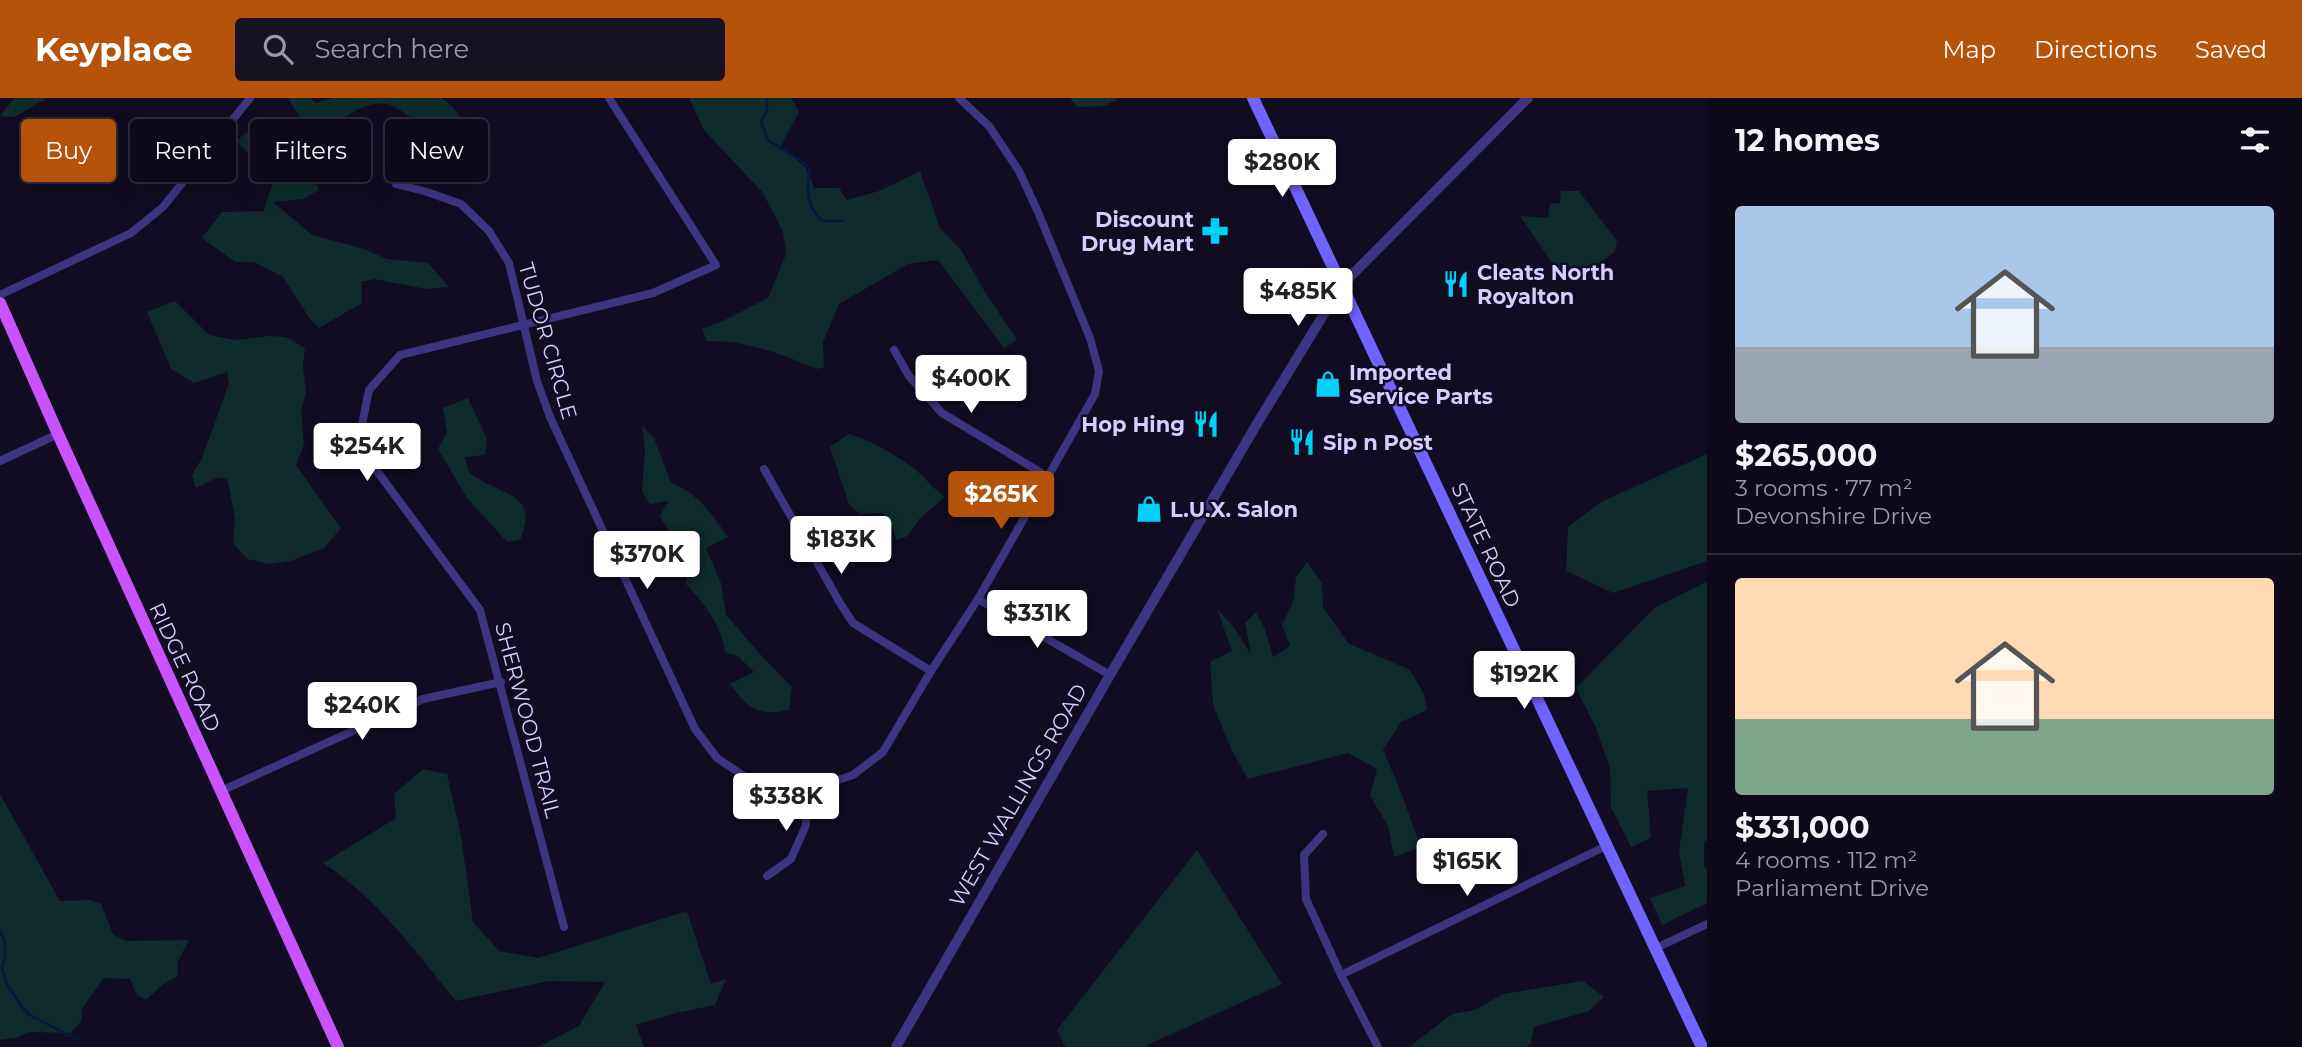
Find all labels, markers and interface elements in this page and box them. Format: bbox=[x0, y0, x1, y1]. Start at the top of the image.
search box bbox=[235, 18, 725, 81]
text: Keyplace bbox=[35, 29, 193, 69]
icon: search bbox=[259, 30, 297, 68]
text: Search here bbox=[315, 33, 469, 65]
text: Map bbox=[1943, 35, 1996, 64]
text: Directions bbox=[2034, 35, 2157, 64]
text: Saved bbox=[2195, 35, 2267, 64]
chip: Buy bbox=[21, 119, 116, 182]
chip: Rent bbox=[130, 119, 236, 182]
chip: Filters bbox=[250, 119, 371, 182]
chip: New bbox=[385, 119, 488, 182]
icon: filters bbox=[2236, 121, 2274, 159]
text: 12 homes bbox=[1735, 122, 1880, 159]
pin: $280K bbox=[1233, 140, 1331, 199]
text: $280K bbox=[1244, 148, 1320, 176]
place label: Discount Drug Mart bbox=[1081, 207, 1194, 256]
pharmacy icon: Discount Drug Mart bbox=[1200, 216, 1230, 246]
icon: home bbox=[1942, 251, 2068, 377]
street label: TUDOR CIRCLE bbox=[514, 260, 582, 422]
place label: Cleats North Royalton bbox=[1477, 260, 1614, 309]
pin: $485K bbox=[1249, 268, 1347, 328]
restaurant icon: Cleats North Royalton bbox=[1441, 269, 1471, 299]
text: $485K bbox=[1260, 277, 1336, 305]
pin: $400K bbox=[922, 356, 1020, 415]
place label: Imported Service Parts bbox=[1349, 360, 1493, 409]
text: $400K bbox=[931, 364, 1011, 392]
shop icon: Imported Service Parts bbox=[1313, 369, 1343, 399]
restaurant icon: Hop Hing bbox=[1191, 409, 1221, 439]
place label: Hop Hing bbox=[1081, 412, 1185, 437]
pin: $254K bbox=[318, 424, 416, 483]
restaurant icon: Sip n Post bbox=[1287, 427, 1317, 457]
place label: Sip n Post bbox=[1323, 430, 1433, 455]
text: $254K bbox=[330, 432, 404, 460]
text: $265,000 bbox=[1735, 437, 1877, 474]
pin: $265K bbox=[952, 472, 1050, 531]
text: 3 rooms · 77 m² bbox=[1735, 474, 1913, 502]
street label: STATE ROAD bbox=[1446, 479, 1526, 611]
text: $265K bbox=[964, 480, 1038, 508]
shop icon: L.U.X. Salon bbox=[1134, 494, 1164, 524]
place label: L.U.X. Salon bbox=[1170, 497, 1298, 522]
text: Devonshire Drive bbox=[1735, 502, 1932, 530]
pin: $183K bbox=[792, 517, 890, 576]
text: $183K bbox=[806, 525, 876, 553]
pin: $370K bbox=[598, 532, 696, 591]
text: $370K bbox=[610, 540, 684, 568]
pin: $331K bbox=[988, 590, 1086, 650]
street label: RIDGE ROAD bbox=[144, 598, 226, 736]
text: $331K bbox=[1003, 599, 1071, 627]
street label: SHERWOOD TRAIL bbox=[490, 620, 566, 821]
icon: home bbox=[1942, 623, 2068, 749]
pin: $192K bbox=[1475, 652, 1573, 711]
text: $192K bbox=[1490, 660, 1558, 688]
street label: WEST WALLINGS ROAD bbox=[944, 679, 1092, 911]
pin: $240K bbox=[313, 682, 411, 742]
text: $240K bbox=[324, 691, 400, 719]
pin: $338K bbox=[737, 774, 835, 833]
text: $338K bbox=[749, 782, 823, 810]
text: $331,000 bbox=[1735, 809, 1870, 846]
pin: $165K bbox=[1418, 838, 1516, 898]
text: 4 rooms · 112 m² bbox=[1735, 846, 1917, 874]
text: $165K bbox=[1433, 847, 1501, 875]
text: Parliament Drive bbox=[1735, 874, 1929, 902]

